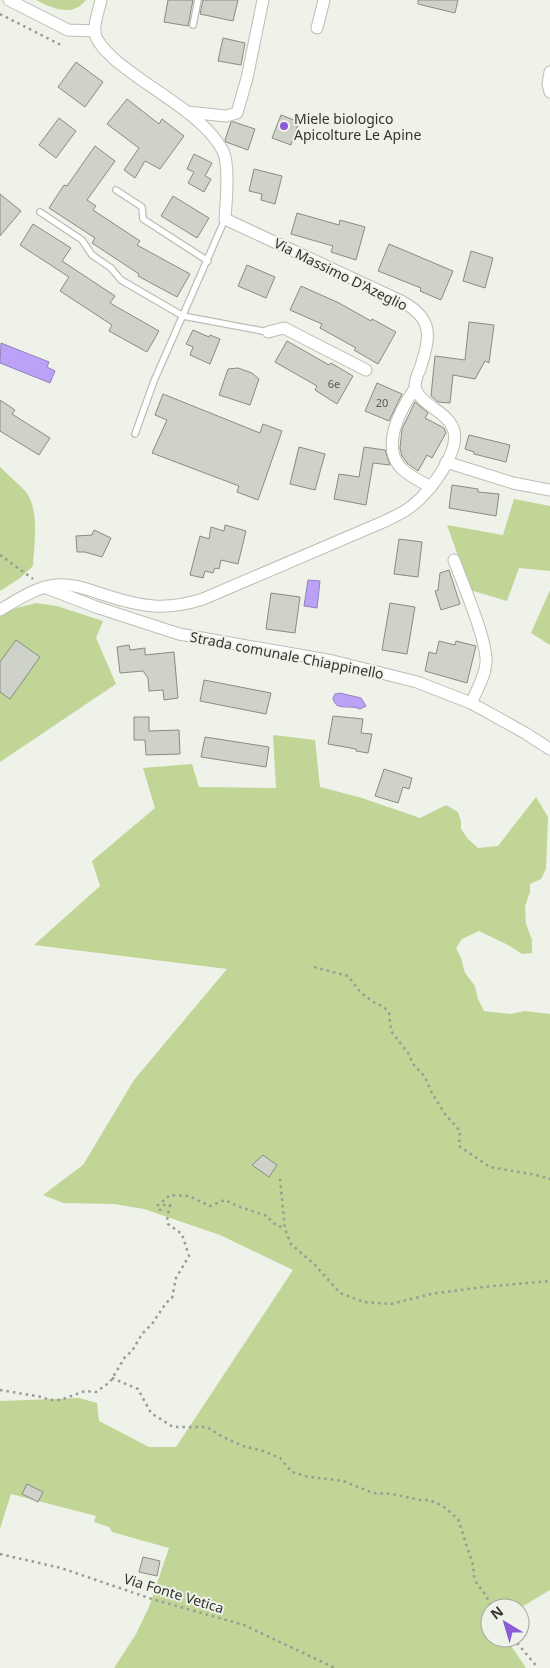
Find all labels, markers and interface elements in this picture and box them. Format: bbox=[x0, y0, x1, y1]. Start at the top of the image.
place label: Miele biologico Apicolture Le Apine bbox=[294, 109, 421, 144]
marker: Miele biologico Apicolture Le Apine bbox=[278, 120, 290, 132]
street label: Via Massimo D'Azeglio bbox=[271, 233, 411, 315]
house number: 6e bbox=[328, 376, 340, 391]
house number: 20 bbox=[376, 395, 388, 410]
street label: Strada comunale Chiappinello bbox=[189, 627, 385, 683]
street label: Via Fonte Vetica bbox=[122, 1569, 226, 1617]
north arrow bbox=[480, 1598, 530, 1648]
text: N bbox=[486, 1601, 507, 1623]

